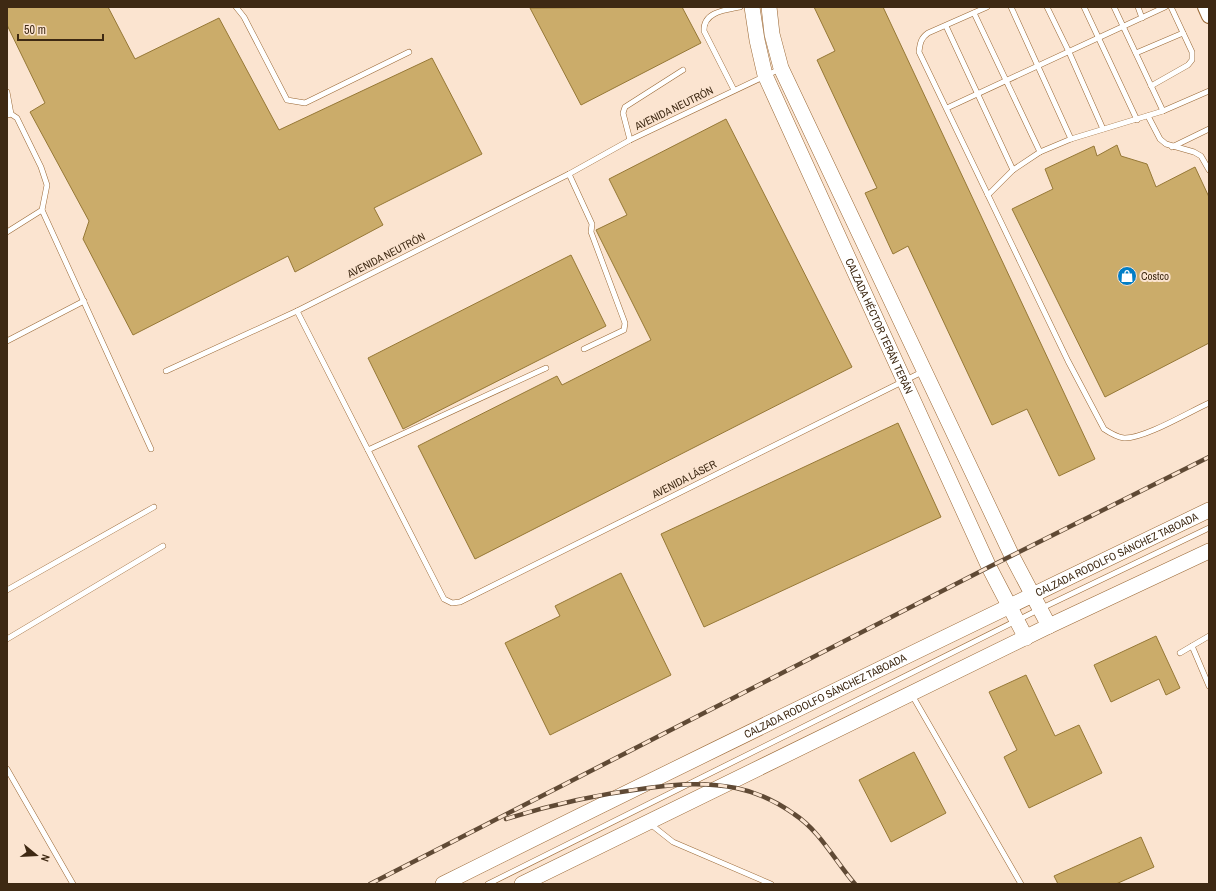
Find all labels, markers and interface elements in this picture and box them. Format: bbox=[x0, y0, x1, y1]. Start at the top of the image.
scale bar bbox=[18, 16, 103, 42]
text: 50 m bbox=[24, 22, 46, 38]
street label: AVENIDA NEUTRÓN bbox=[632, 83, 716, 133]
street label: AVENIDA NEUTRÓN bbox=[344, 229, 427, 281]
street label: CALZADA HÉCTOR TERÁN TERÁN bbox=[842, 256, 916, 396]
shop icon: Costco bbox=[1116, 265, 1138, 287]
place label: Costco bbox=[1141, 269, 1169, 283]
street label: AVENIDA LÁSER bbox=[649, 457, 719, 502]
street label: CALZADA RODOLFO SÁNCHEZ TABOADA bbox=[1033, 509, 1201, 600]
street label: CALZADA RODOLFO SÁNCHEZ TABOADA bbox=[742, 650, 909, 741]
north arrow bbox=[16, 835, 56, 875]
text: N bbox=[38, 853, 53, 863]

